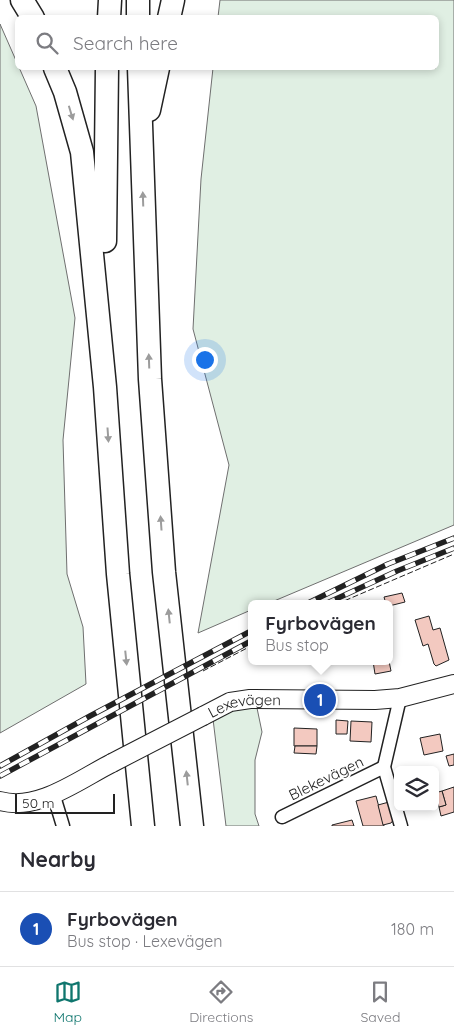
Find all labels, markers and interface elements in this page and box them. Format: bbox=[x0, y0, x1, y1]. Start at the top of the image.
search box bbox=[15, 15, 439, 70]
icon: search bbox=[33, 29, 61, 57]
text: Search here bbox=[73, 31, 178, 55]
one-way arrow bbox=[68, 106, 76, 121]
one-way arrow bbox=[138, 191, 146, 207]
your location bbox=[192, 347, 218, 373]
one-way arrow bbox=[145, 353, 153, 369]
one-way arrow bbox=[104, 428, 112, 444]
one-way arrow bbox=[156, 515, 164, 531]
popup bbox=[248, 600, 393, 665]
one-way arrow bbox=[165, 608, 173, 624]
text: Fyrbovägen bbox=[265, 611, 376, 635]
text: Bus stop bbox=[265, 635, 329, 655]
one-way arrow bbox=[122, 650, 130, 666]
pin: 1 bbox=[304, 681, 336, 719]
street label: Lexevägen bbox=[204, 689, 281, 721]
street label: Blekevägen bbox=[286, 752, 366, 804]
map controls bbox=[394, 766, 439, 811]
button: layers bbox=[394, 766, 439, 811]
one-way arrow bbox=[183, 769, 191, 785]
scale bar bbox=[15, 791, 115, 814]
text: 50 m bbox=[22, 794, 55, 812]
text: Nearby bbox=[20, 846, 96, 872]
text: Fyrbovägen bbox=[67, 907, 178, 931]
text: 1 bbox=[33, 919, 39, 939]
text: 180 m bbox=[391, 919, 434, 939]
text: Bus stop · Lexevägen bbox=[67, 931, 223, 951]
tab: Map bbox=[54, 978, 82, 1026]
tab: Directions bbox=[189, 978, 253, 1026]
tab: Saved bbox=[360, 978, 400, 1026]

